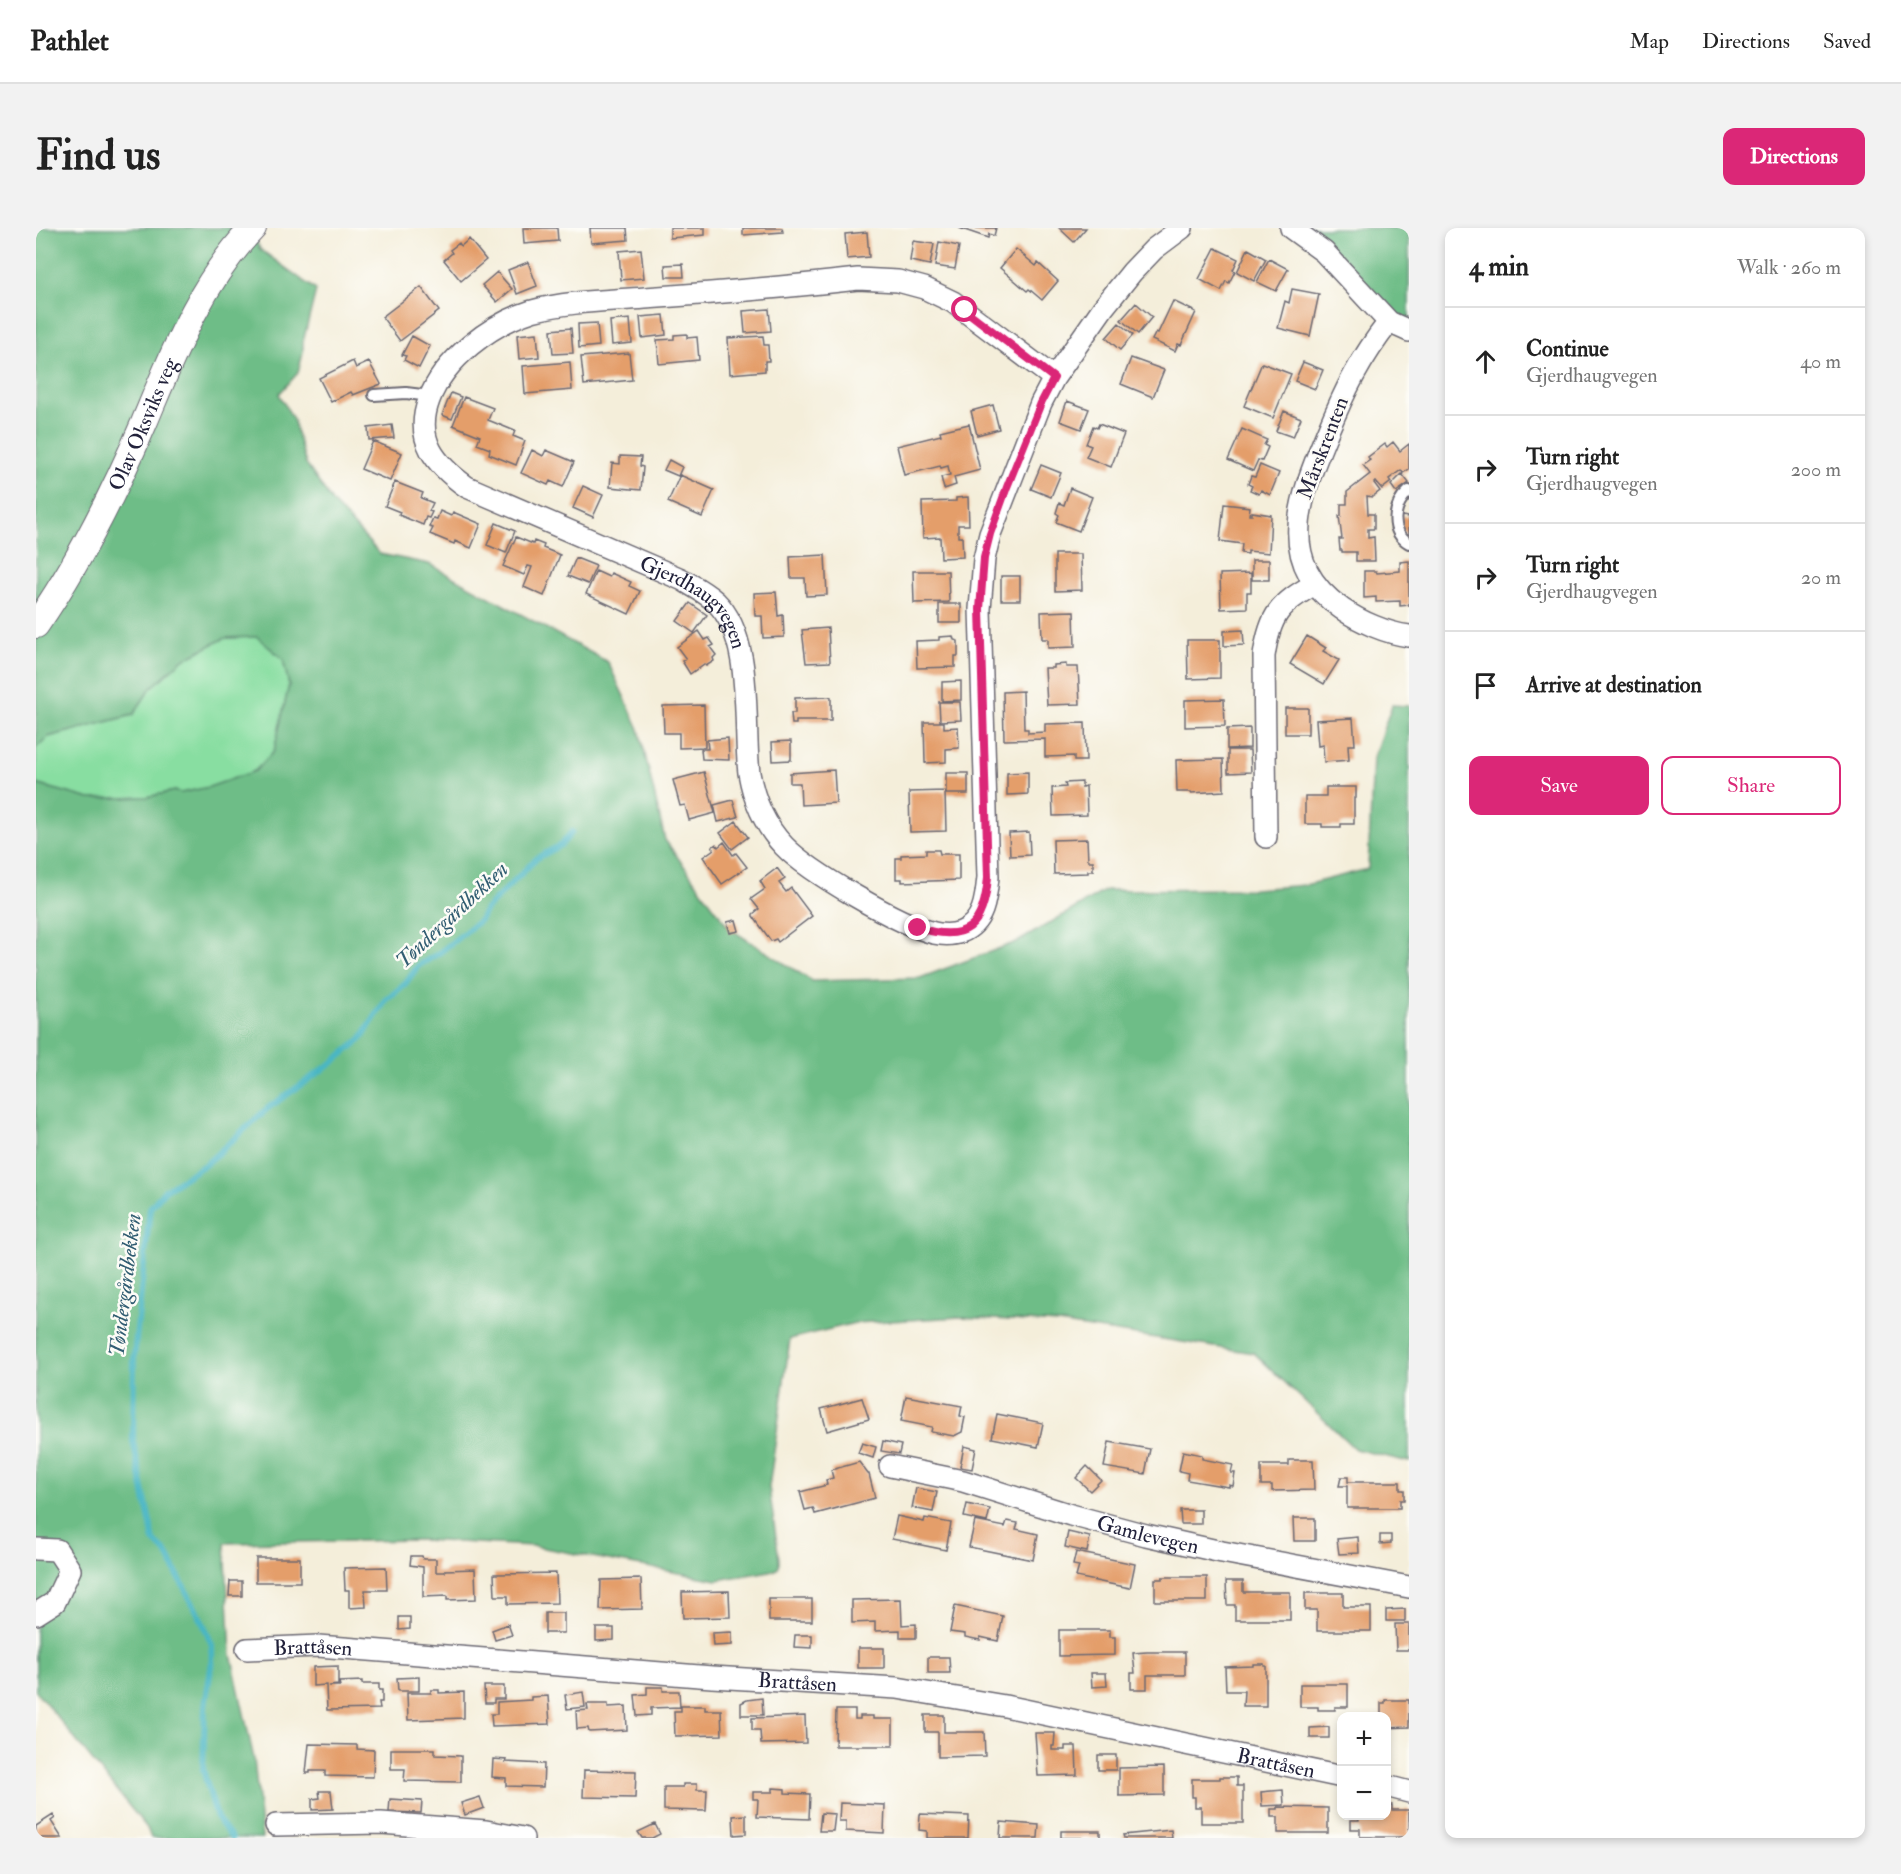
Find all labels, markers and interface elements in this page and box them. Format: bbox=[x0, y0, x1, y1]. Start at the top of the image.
text: Pathlet bbox=[30, 24, 109, 59]
text: Map bbox=[1629, 28, 1669, 55]
text: Directions bbox=[1702, 28, 1790, 55]
text: Saved bbox=[1823, 28, 1871, 55]
button: Directions bbox=[1723, 128, 1865, 185]
text: Find us bbox=[36, 130, 160, 182]
text: 4 min bbox=[1469, 251, 1529, 283]
text: Walk · 260 m bbox=[1737, 255, 1841, 280]
route start bbox=[951, 296, 977, 322]
text: Continue bbox=[1526, 335, 1609, 363]
icon: ahead bbox=[1469, 345, 1502, 378]
text: 40 m bbox=[1800, 349, 1841, 374]
street label: Olav Oksviks veg bbox=[102, 353, 184, 495]
text: Gjerdhaugvegen bbox=[1526, 363, 1658, 388]
street label: Mårskrenten bbox=[1291, 393, 1355, 503]
text: Turn right bbox=[1526, 443, 1619, 471]
icon: right bbox=[1469, 453, 1502, 486]
text: 200 m bbox=[1791, 457, 1841, 482]
text: Gjerdhaugvegen bbox=[1526, 471, 1658, 496]
street label: Gjerdhaugvegen bbox=[636, 549, 753, 652]
text: Turn right bbox=[1526, 551, 1619, 579]
icon: right bbox=[1469, 561, 1502, 594]
text: 20 m bbox=[1801, 565, 1841, 590]
text: Gjerdhaugvegen bbox=[1526, 579, 1658, 604]
icon: arrive bbox=[1469, 669, 1502, 702]
text: Arrive at destination bbox=[1526, 671, 1702, 699]
button: Save bbox=[1469, 756, 1649, 815]
button: Share bbox=[1661, 756, 1841, 815]
water label: Tøndergårdbekken bbox=[390, 856, 514, 974]
route end bbox=[904, 914, 930, 940]
water label: Tøndergårdbekken bbox=[102, 1212, 148, 1358]
street label: Gamlevegen bbox=[1094, 1509, 1202, 1560]
street label: Brattåsen bbox=[273, 1632, 354, 1662]
street label: Brattåsen bbox=[757, 1666, 838, 1698]
map controls bbox=[1337, 1712, 1391, 1820]
button: + bbox=[1337, 1712, 1391, 1766]
street label: Brattåsen bbox=[1234, 1742, 1318, 1784]
button: − bbox=[1337, 1766, 1391, 1820]

